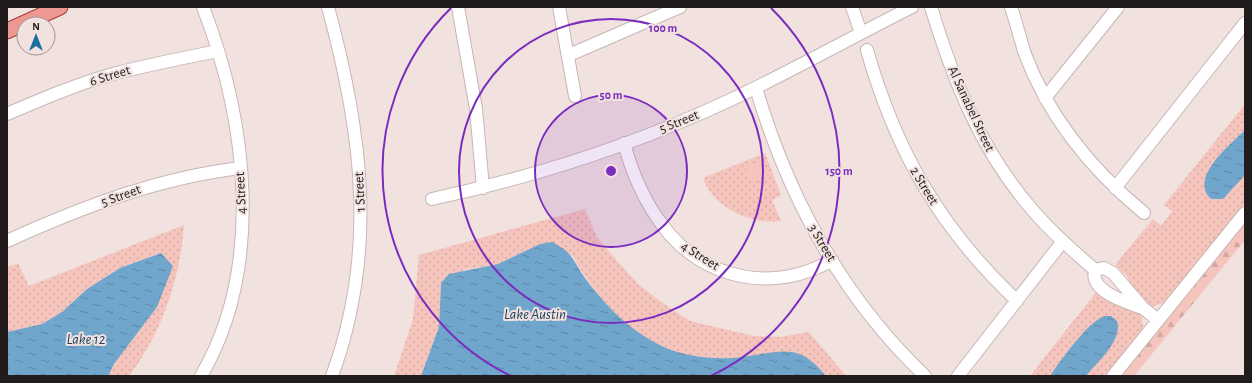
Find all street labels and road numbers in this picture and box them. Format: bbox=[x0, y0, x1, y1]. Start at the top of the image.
street label: 6 Street bbox=[88, 63, 133, 89]
street label: Al Sanabel Street bbox=[945, 64, 997, 154]
street label: 5 Street bbox=[657, 108, 701, 136]
street label: 2 Street bbox=[907, 165, 941, 208]
street label: 4 Street bbox=[233, 171, 249, 214]
street label: 1 Street bbox=[352, 171, 368, 212]
street label: 5 Street bbox=[99, 182, 143, 210]
street label: 3 Street bbox=[805, 222, 839, 265]
street label: 4 Street bbox=[678, 239, 722, 273]

